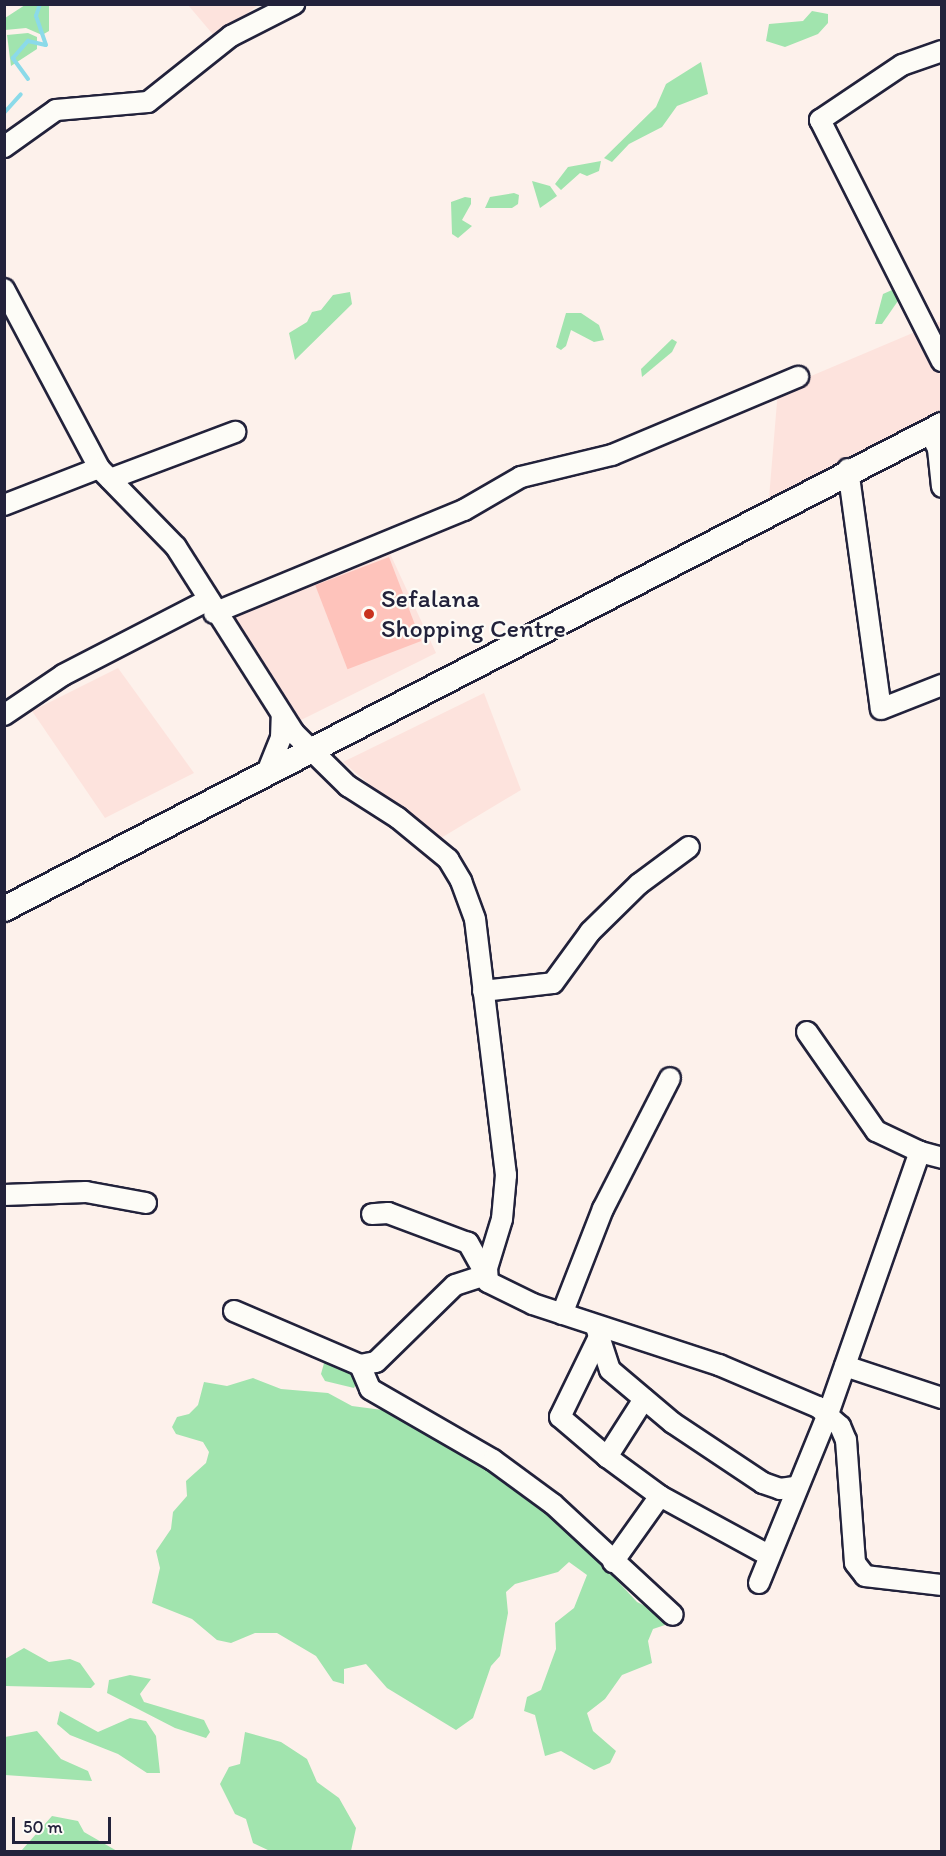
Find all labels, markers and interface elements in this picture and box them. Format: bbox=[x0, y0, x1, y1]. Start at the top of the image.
place label: Sefalana Shopping Centre bbox=[381, 583, 566, 644]
marker: Sefalana Shopping Centre bbox=[362, 607, 376, 621]
scale bar bbox=[15, 1805, 114, 1843]
text: 50 m bbox=[23, 1816, 63, 1838]

